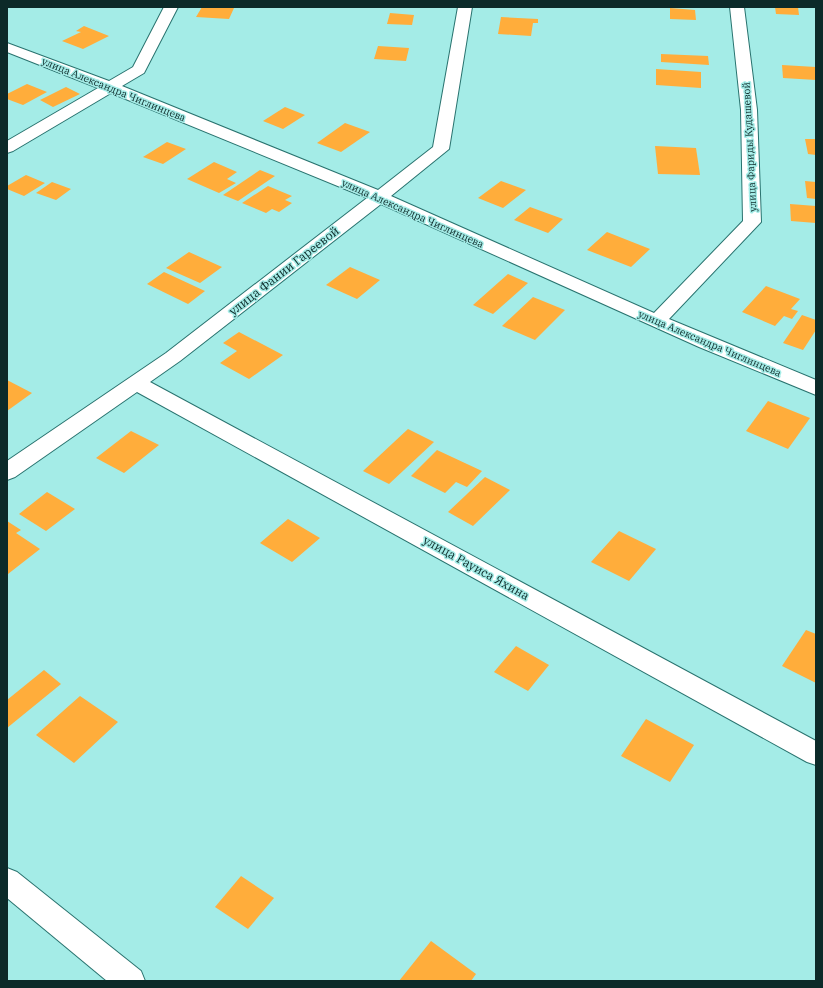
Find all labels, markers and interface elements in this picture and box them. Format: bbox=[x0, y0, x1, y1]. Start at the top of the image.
street label: улица Александра Чиглинцева bbox=[40, 55, 188, 125]
street label: улица Фариды Кудашевой bbox=[740, 81, 759, 212]
street label: улица Александра Чиглинцева bbox=[340, 176, 486, 251]
street label: улица Фании Гареевой bbox=[226, 223, 342, 318]
street label: улица Александра Чиглинцева bbox=[636, 307, 784, 380]
street label: улица Рауиса Яхина bbox=[421, 532, 532, 603]

